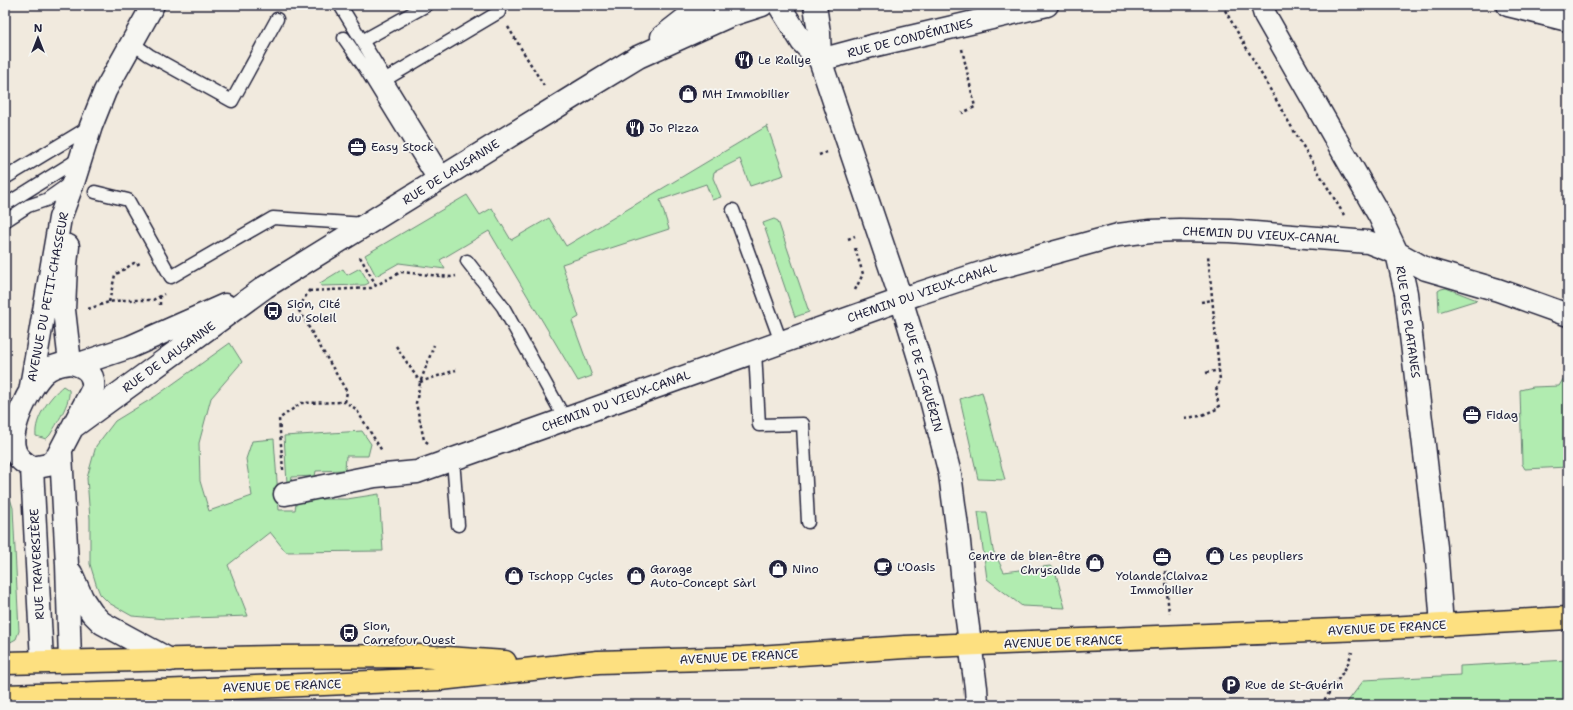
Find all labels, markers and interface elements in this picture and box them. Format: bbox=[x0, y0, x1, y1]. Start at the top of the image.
street label: RUE DE CONDÉMINES bbox=[845, 15, 975, 61]
north arrow bbox=[18, 18, 58, 58]
text: N bbox=[34, 21, 43, 36]
restaurant icon: Le Rallye bbox=[733, 49, 755, 71]
place label: Le Rallye bbox=[758, 52, 811, 68]
shop icon: MH Immobilier bbox=[677, 83, 699, 105]
place label: MH Immobilier bbox=[702, 86, 790, 102]
restaurant icon: Jo Pizza bbox=[624, 117, 646, 139]
place label: Jo Pizza bbox=[649, 120, 699, 136]
office icon: Easy Stock bbox=[346, 136, 368, 158]
street label: RUE DE LAUSANNE bbox=[399, 136, 503, 208]
place label: Easy Stock bbox=[371, 139, 434, 155]
street label: AVENUE DU PETIT-CHASSEUR bbox=[24, 211, 72, 383]
street label: CHEMIN DU VIEUX-CANAL bbox=[1182, 223, 1340, 247]
street label: CHEMIN DU VIEUX-CANAL bbox=[845, 260, 999, 326]
street label: RUE DES PLATANES bbox=[1392, 265, 1424, 379]
place label: Sion, Cité du Soleil bbox=[287, 296, 341, 326]
bus stop icon: Sion, Cité du Soleil bbox=[262, 300, 284, 322]
street label: RUE DE LAUSANNE bbox=[119, 318, 219, 396]
street label: RUE DE ST-GUÉRIN bbox=[900, 320, 946, 434]
street label: CHEMIN DU VIEUX-CANAL bbox=[539, 366, 693, 435]
office icon: Fidag bbox=[1461, 404, 1483, 426]
place label: Fidag bbox=[1486, 407, 1518, 423]
street label: RUE TRAVERSIÈRE bbox=[26, 508, 48, 620]
shop icon: Les peupliers bbox=[1204, 545, 1226, 567]
office icon: Yolande Claivaz Immobilier bbox=[1151, 546, 1173, 568]
place label: Centre de bien-être Chrysalide bbox=[968, 548, 1081, 578]
place label: Les peupliers bbox=[1229, 548, 1303, 564]
shop icon: Centre de bien-être Chrysalide bbox=[1084, 552, 1106, 574]
cafe icon: L'Oasis bbox=[872, 556, 894, 578]
shop icon: Nino bbox=[767, 558, 789, 580]
place label: L'Oasis bbox=[897, 559, 935, 575]
place label: Garage Auto-Concept Sàrl bbox=[650, 561, 756, 591]
place label: Nino bbox=[792, 561, 819, 577]
shop icon: Tschopp Cycles bbox=[503, 565, 525, 587]
shop icon: Garage Auto-Concept Sàrl bbox=[625, 565, 647, 587]
place label: Tschopp Cycles bbox=[528, 568, 614, 584]
place label: Yolande Claivaz Immobilier bbox=[1116, 568, 1208, 598]
street label: AVENUE DE FRANCE bbox=[1327, 617, 1447, 639]
place label: Sion, Carrefour Ouest bbox=[363, 618, 455, 648]
bus stop icon: Sion, Carrefour Ouest bbox=[338, 622, 360, 644]
street label: AVENUE DE FRANCE bbox=[1003, 632, 1123, 652]
street label: AVENUE DE FRANCE bbox=[679, 646, 799, 668]
parking icon: Rue de St-Guérin bbox=[1220, 674, 1242, 696]
street label: AVENUE DE FRANCE bbox=[222, 676, 342, 696]
place label: Rue de St-Guérin bbox=[1245, 677, 1343, 693]

